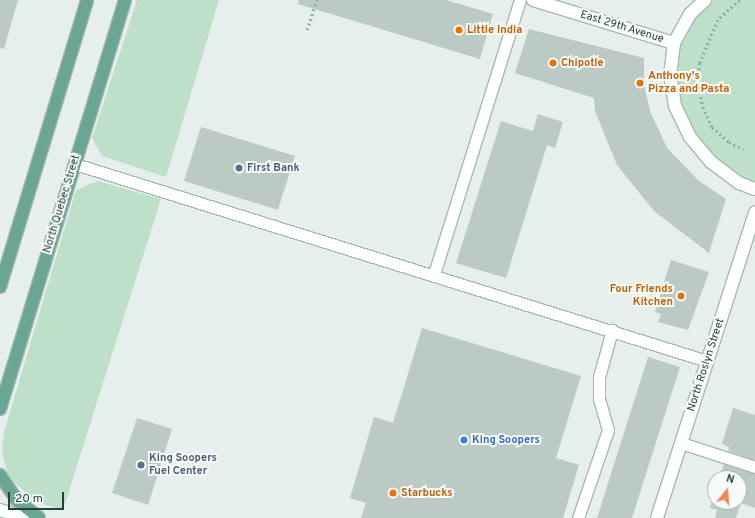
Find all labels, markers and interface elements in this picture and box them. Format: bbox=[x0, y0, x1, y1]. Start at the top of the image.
street label: East 29th Avenue bbox=[579, 8, 665, 46]
place label: Little India bbox=[467, 23, 522, 37]
marker: Little India bbox=[454, 25, 464, 35]
place label: Chipotle bbox=[561, 56, 604, 70]
marker: Chipotle bbox=[548, 58, 558, 68]
place label: Anthony's Pizza and Pasta bbox=[648, 70, 729, 96]
marker: Anthony's Pizza and Pasta bbox=[635, 78, 645, 88]
street label: North Quebec Street bbox=[41, 153, 83, 255]
place label: First Bank bbox=[247, 161, 300, 175]
marker: First Bank bbox=[234, 163, 244, 173]
place label: Four Friends Kitchen bbox=[610, 283, 673, 309]
marker: Four Friends Kitchen bbox=[676, 291, 686, 301]
street label: North Roslyn Street bbox=[685, 317, 727, 413]
place label: King Soopers bbox=[472, 433, 540, 447]
marker: King Soopers bbox=[459, 435, 469, 445]
place label: King Soopers Fuel Center bbox=[149, 452, 217, 478]
marker: King Soopers Fuel Center bbox=[136, 460, 146, 470]
north arrow bbox=[707, 470, 747, 510]
text: N bbox=[724, 472, 736, 487]
scale bar bbox=[10, 484, 66, 510]
place label: Starbucks bbox=[401, 486, 453, 500]
marker: Starbucks bbox=[388, 488, 398, 498]
text: 20 m bbox=[15, 491, 43, 507]

